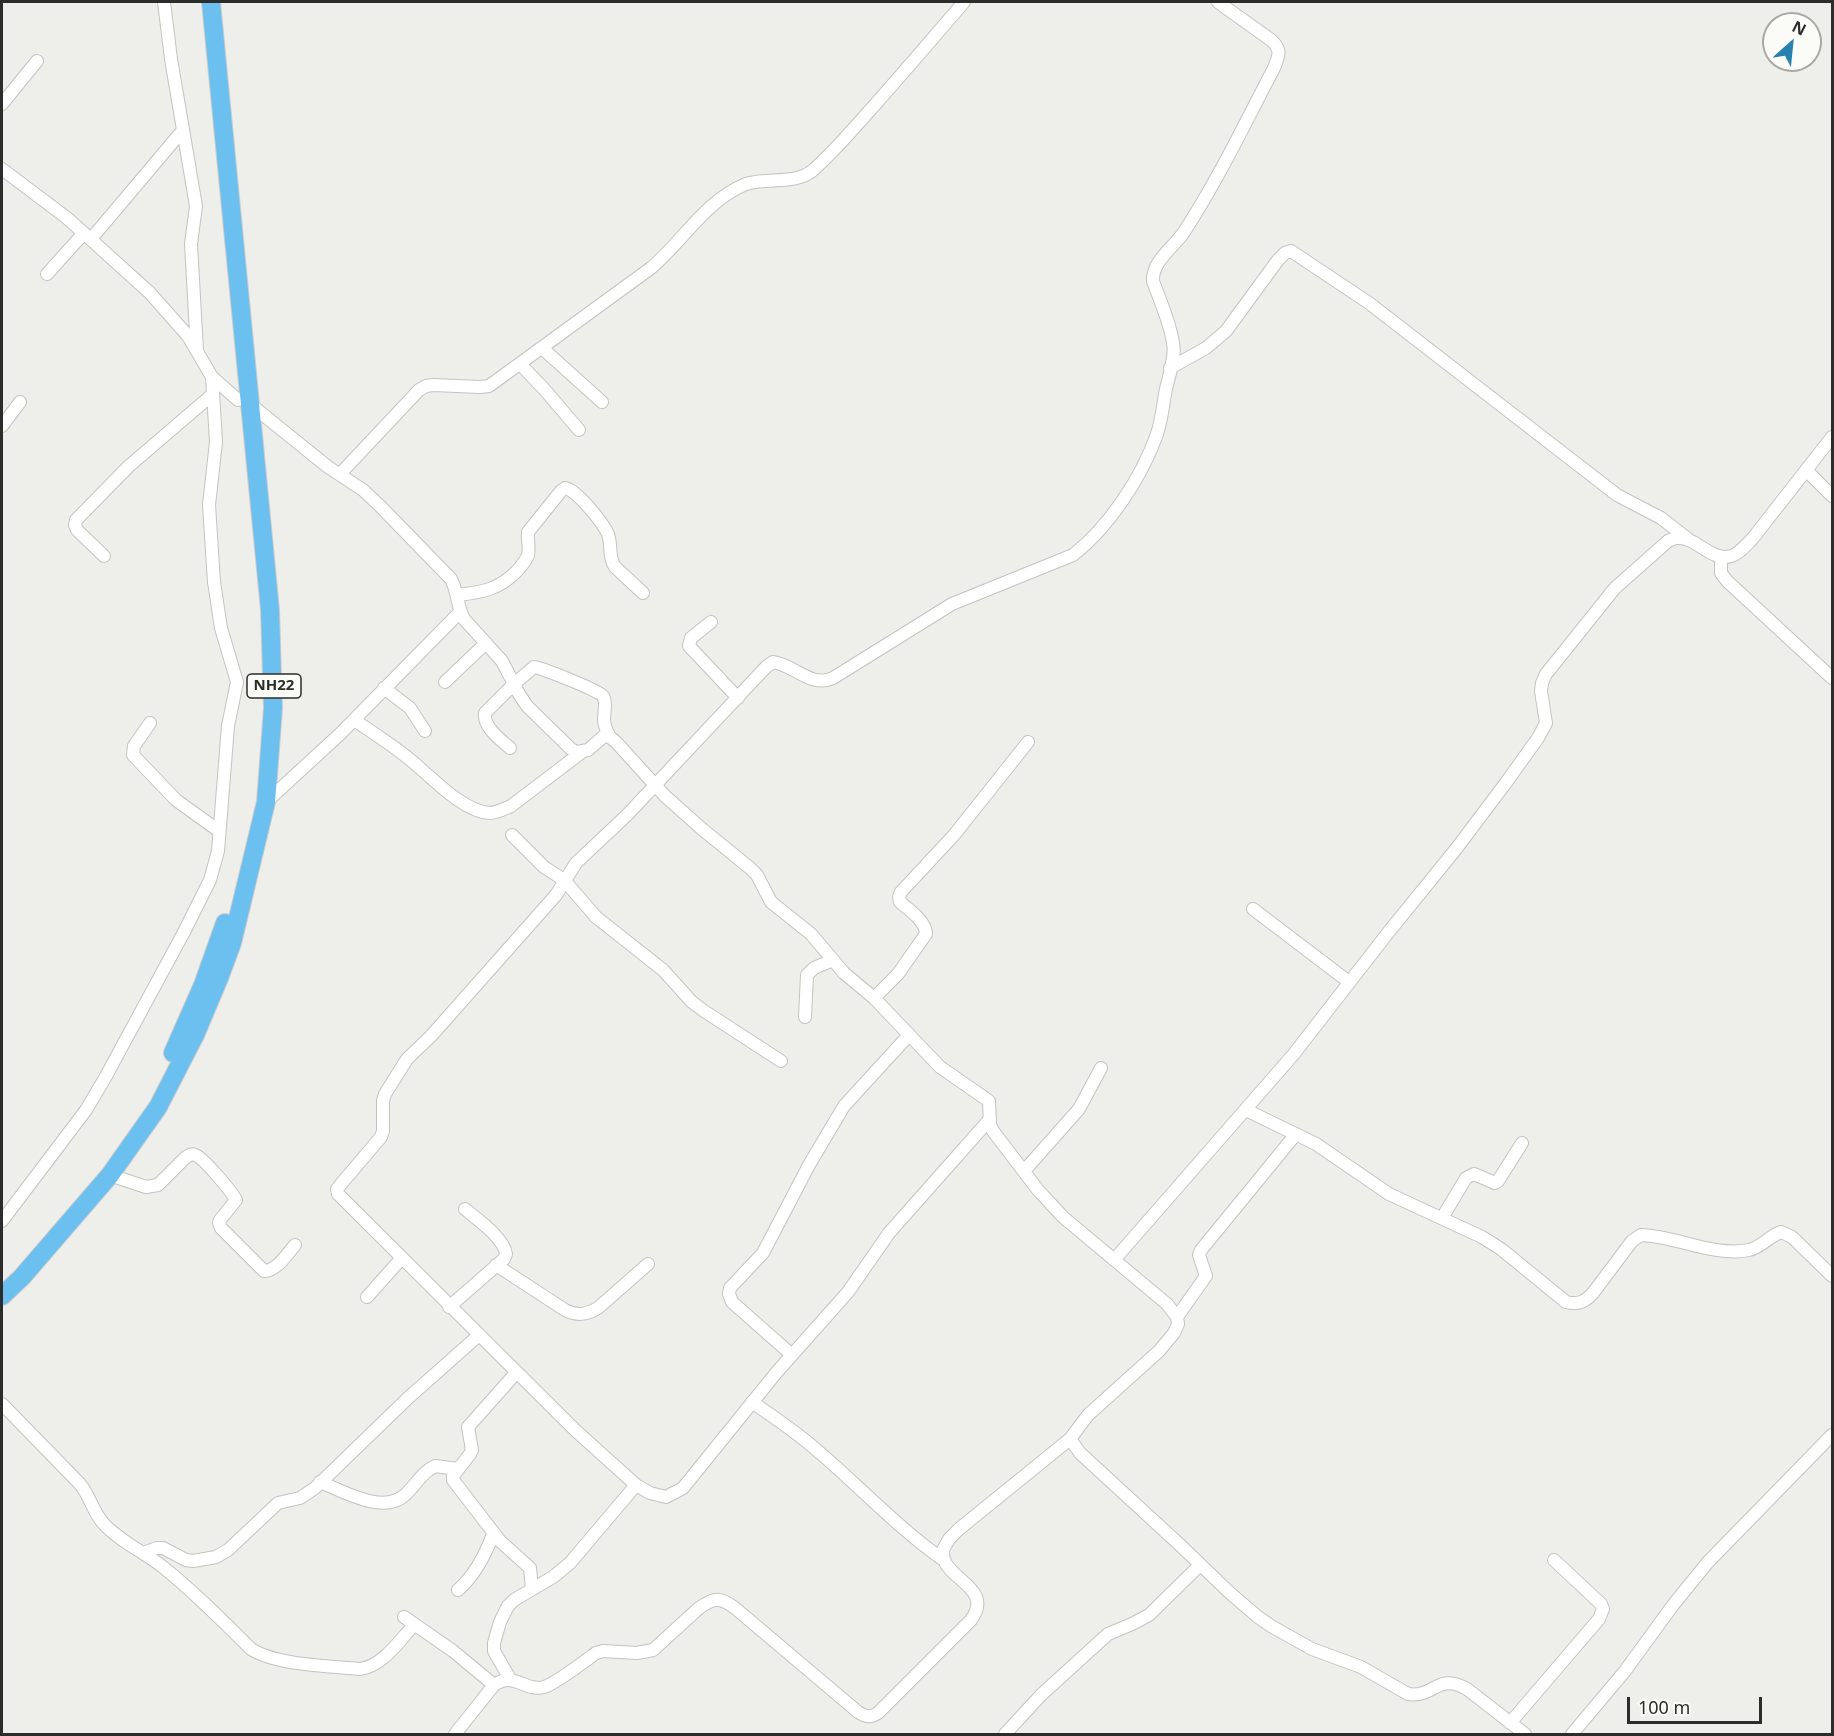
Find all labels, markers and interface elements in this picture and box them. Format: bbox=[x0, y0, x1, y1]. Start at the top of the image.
north arrow bbox=[1762, 12, 1822, 72]
text: N bbox=[1788, 15, 1810, 40]
road number: NH22 bbox=[247, 674, 301, 698]
scale bar bbox=[1630, 1685, 1765, 1723]
text: 100 m bbox=[1638, 1695, 1690, 1719]

